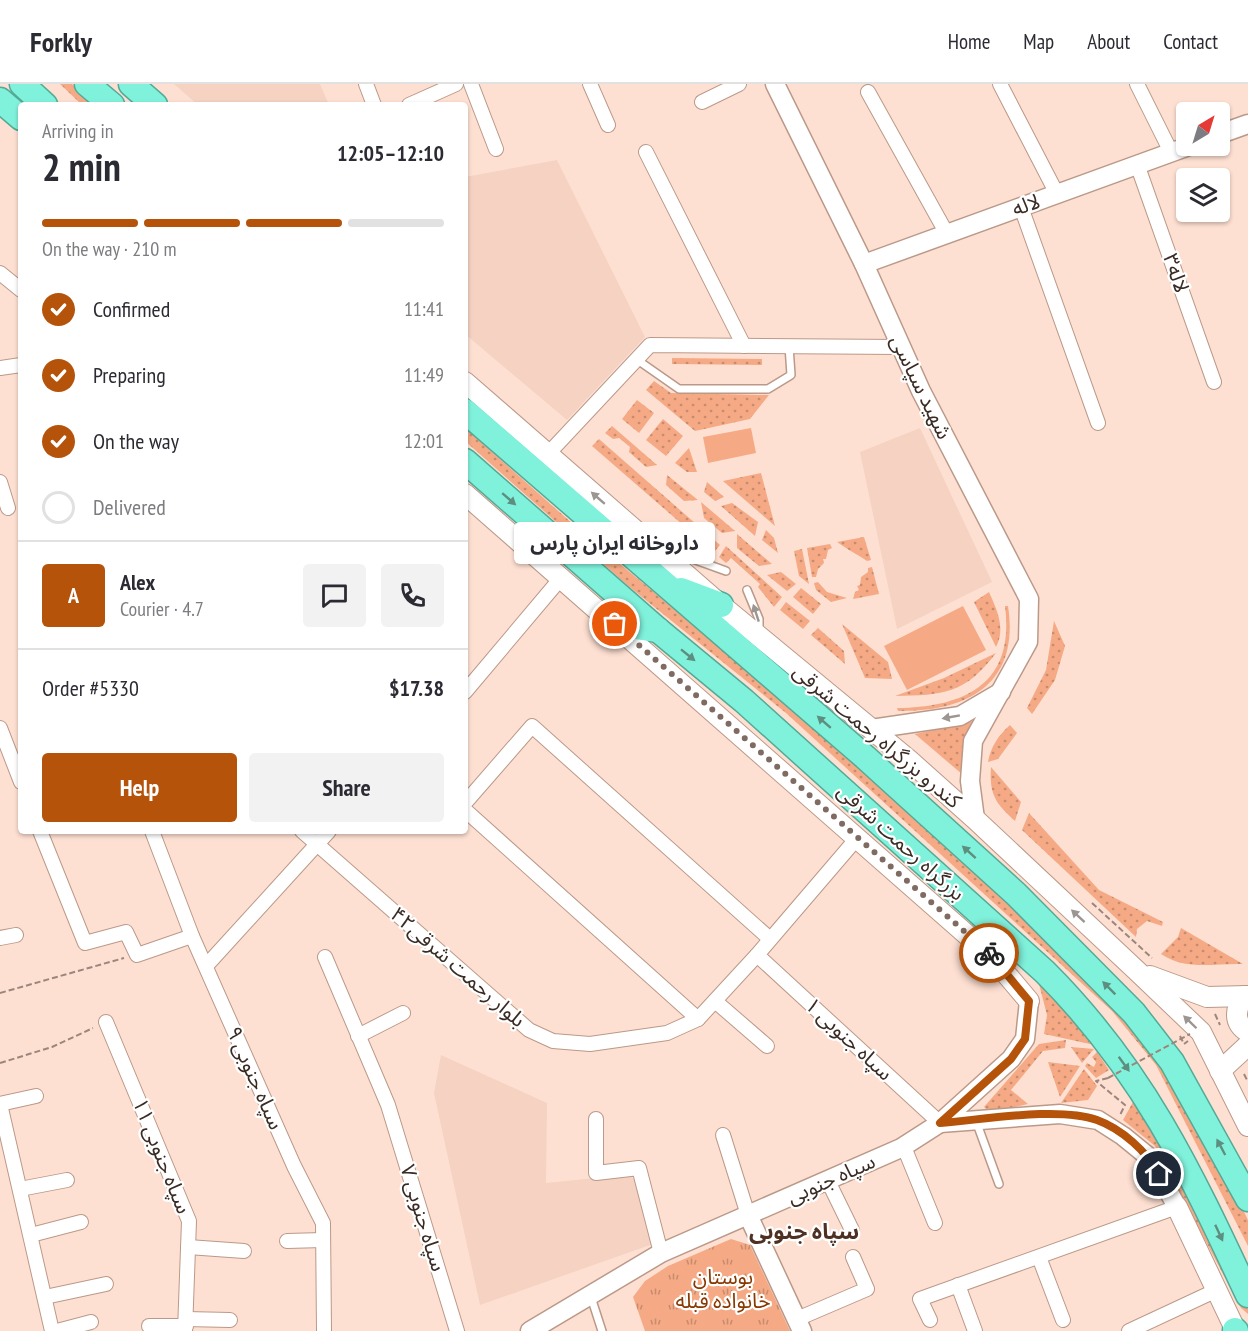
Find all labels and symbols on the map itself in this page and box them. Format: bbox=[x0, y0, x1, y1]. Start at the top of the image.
north arrow bbox=[1176, 102, 1230, 156]
street label: لاله bbox=[1008, 187, 1044, 222]
street label: ۳لاله bbox=[1157, 250, 1196, 296]
street label: شهید سپاسی bbox=[884, 330, 958, 444]
one-way arrow bbox=[501, 492, 516, 505]
one-way arrow bbox=[591, 492, 606, 505]
callout: داروخانه ایران پارس bbox=[514, 522, 716, 564]
pin bbox=[589, 598, 640, 649]
one-way arrow bbox=[750, 604, 760, 622]
one-way arrow bbox=[680, 648, 696, 661]
street label: کندرو بزرگراه رحمت شرقی bbox=[788, 657, 967, 814]
one-way arrow bbox=[941, 713, 960, 722]
one-way arrow bbox=[817, 716, 832, 729]
street label: بزرگراه رحمت شرقی bbox=[832, 777, 971, 906]
one-way arrow bbox=[962, 845, 977, 859]
street label: بلوار رحمت شرقی۴۲ bbox=[385, 900, 532, 1033]
one-way arrow bbox=[1072, 909, 1086, 923]
courier bbox=[959, 923, 1019, 983]
one-way arrow bbox=[1102, 982, 1116, 996]
street label: ۱ سپاه جنوبی bbox=[800, 991, 899, 1086]
one-way arrow bbox=[1183, 1015, 1197, 1029]
street label: ۹ سپاه جنوبی bbox=[221, 1022, 290, 1134]
one-way arrow bbox=[1117, 1056, 1129, 1071]
street label: ۱۱ سپاه جنوبی bbox=[127, 1094, 198, 1218]
one-way arrow bbox=[1216, 1138, 1226, 1155]
street label: سپاه جنوبی bbox=[782, 1147, 879, 1210]
pin bbox=[1133, 1148, 1184, 1199]
street label: ۷ سپاه جنوبی bbox=[394, 1161, 453, 1275]
district label: سپاه جنوبی bbox=[749, 1217, 859, 1246]
one-way arrow bbox=[1214, 1225, 1223, 1242]
park label: بوستان خانواده قبله bbox=[675, 1263, 771, 1314]

